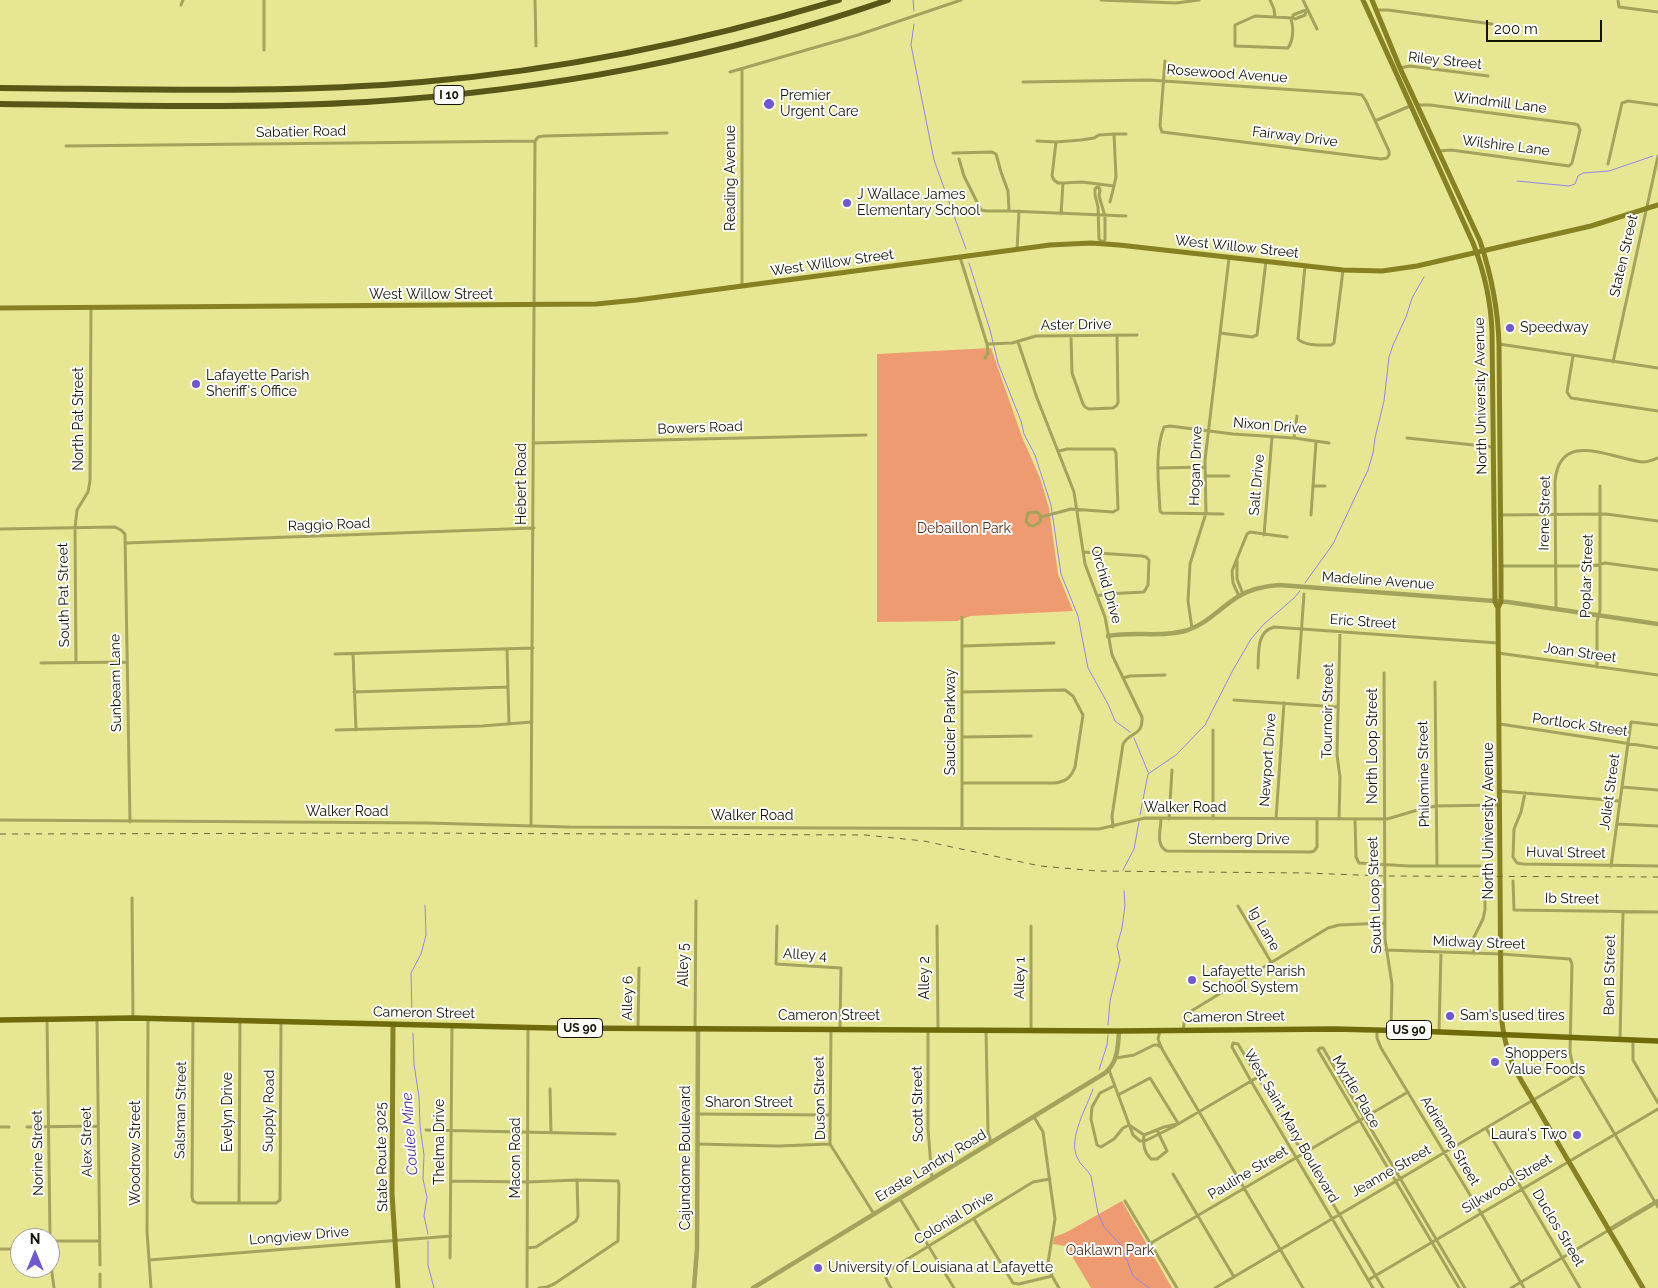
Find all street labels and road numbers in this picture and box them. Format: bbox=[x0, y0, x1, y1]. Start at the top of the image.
street label: Riley Street bbox=[1407, 49, 1483, 73]
street label: Rosewood Avenue bbox=[1166, 61, 1288, 87]
road number: I 10 bbox=[434, 86, 464, 104]
street label: Windmill Lane bbox=[1452, 89, 1548, 117]
street label: Sabatier Road bbox=[256, 123, 346, 141]
street label: Fairway Drive bbox=[1251, 123, 1339, 151]
street label: Reading Avenue bbox=[723, 125, 739, 231]
street label: Wilshire Lane bbox=[1461, 132, 1551, 160]
street label: Staten Street bbox=[1606, 213, 1642, 299]
street label: West Willow Street bbox=[1174, 232, 1300, 262]
street label: West Willow Street bbox=[769, 246, 895, 280]
street label: West Willow Street bbox=[369, 287, 493, 303]
street label: Aster Drive bbox=[1040, 316, 1112, 334]
street label: North University Avenue bbox=[1471, 317, 1491, 475]
street label: North Pat Street bbox=[71, 367, 87, 471]
street label: Nixon Drive bbox=[1232, 414, 1308, 438]
street label: Bowers Road bbox=[657, 418, 743, 438]
street label: Hogan Drive bbox=[1186, 426, 1206, 506]
street label: Hebert Road bbox=[514, 443, 530, 525]
street label: Salt Drive bbox=[1246, 454, 1268, 516]
street label: Irene Street bbox=[1536, 475, 1554, 551]
street label: Raggio Road bbox=[287, 515, 371, 535]
street label: Poplar Street bbox=[1577, 534, 1597, 618]
street label: South Pat Street bbox=[55, 542, 73, 648]
street label: Orchid Drive bbox=[1087, 544, 1125, 626]
street label: Madeline Avenue bbox=[1321, 569, 1435, 593]
street label: Eric Street bbox=[1329, 611, 1397, 633]
street label: Sunbeam Lane bbox=[107, 634, 125, 732]
street label: Joan Street bbox=[1543, 640, 1617, 666]
street label: Tournoir Street bbox=[1319, 663, 1337, 759]
street label: Saucier Parkway bbox=[943, 669, 959, 775]
street label: North Loop Street bbox=[1365, 688, 1381, 804]
street label: Portlock Street bbox=[1531, 710, 1629, 740]
street label: Newport Drive bbox=[1256, 713, 1280, 807]
street label: Philomine Street bbox=[1415, 720, 1433, 828]
street label: North University Avenue bbox=[1481, 742, 1497, 900]
street label: Joliet Street bbox=[1596, 753, 1624, 831]
street label: Walker Road bbox=[1144, 800, 1226, 816]
street label: Walker Road bbox=[306, 804, 388, 820]
street label: Walker Road bbox=[711, 808, 793, 824]
street label: Sternberg Drive bbox=[1188, 832, 1290, 848]
street label: South Loop Street bbox=[1365, 836, 1385, 954]
street label: Huval Street bbox=[1526, 844, 1606, 862]
street label: Ib Street bbox=[1545, 890, 1599, 908]
street label: Ig Lane bbox=[1245, 904, 1283, 954]
street label: Midway Street bbox=[1432, 933, 1526, 953]
street label: Ben B Street bbox=[1601, 934, 1619, 1016]
street label: Alley 5 bbox=[676, 943, 692, 987]
street label: Alley 4 bbox=[783, 945, 827, 965]
street label: Alley 2 bbox=[917, 956, 933, 1000]
street label: Alley 1 bbox=[1011, 957, 1029, 999]
street label: Alley 6 bbox=[619, 976, 637, 1020]
street label: Cameron Street bbox=[373, 1004, 475, 1022]
street label: Cameron Street bbox=[778, 1008, 880, 1024]
street label: Cameron Street bbox=[1183, 1008, 1285, 1026]
road number: US 90 bbox=[558, 1018, 602, 1038]
road number: US 90 bbox=[1386, 1020, 1432, 1040]
street label: West Saint Mary Boulevard bbox=[1240, 1046, 1342, 1206]
street label: Myrtle Place bbox=[1328, 1053, 1384, 1131]
street label: Duson Street bbox=[811, 1056, 829, 1140]
street label: Salsman Street bbox=[172, 1061, 190, 1159]
street label: Scott Street bbox=[909, 1066, 927, 1142]
street label: Supply Road bbox=[260, 1070, 278, 1152]
street label: Evelyn Drive bbox=[220, 1072, 236, 1152]
street label: Cajundome Boulevard bbox=[678, 1086, 694, 1230]
street label: Adrienne Street bbox=[1417, 1093, 1483, 1189]
street label: Sharon Street bbox=[705, 1095, 793, 1111]
street label: Thelma Drive bbox=[432, 1099, 448, 1185]
street label: Woodrow Street bbox=[128, 1100, 144, 1206]
street label: State Route 3025 bbox=[373, 1102, 391, 1212]
street label: Alex Street bbox=[78, 1107, 96, 1177]
street label: Norine Street bbox=[29, 1110, 47, 1196]
street label: Macon Road bbox=[508, 1117, 524, 1199]
street label: Eraste Landry Road bbox=[873, 1126, 989, 1206]
street label: Jeanne Street bbox=[1348, 1141, 1434, 1201]
street label: Pauline Street bbox=[1205, 1143, 1291, 1203]
street label: Silkwood Street bbox=[1459, 1151, 1555, 1217]
street label: Duclos Street bbox=[1528, 1186, 1588, 1270]
street label: Colonial Drive bbox=[911, 1188, 997, 1248]
street label: Longview Drive bbox=[248, 1223, 350, 1249]

